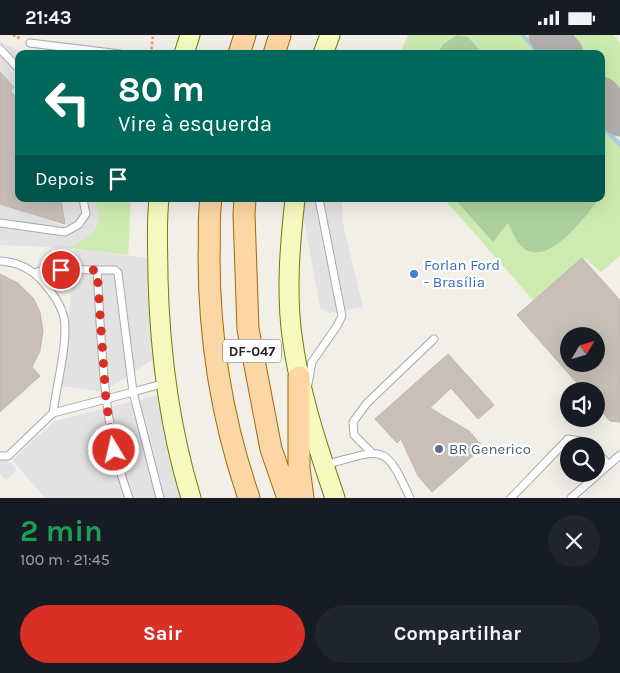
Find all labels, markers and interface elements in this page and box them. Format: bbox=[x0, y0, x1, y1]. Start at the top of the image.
text: 21:43 bbox=[25, 7, 72, 29]
text: 80 m bbox=[118, 69, 205, 110]
icon: left bbox=[35, 70, 100, 135]
text: Vire à esquerda bbox=[118, 111, 272, 137]
icon: arrive bbox=[104, 165, 132, 193]
text: Depois bbox=[35, 168, 94, 190]
pin bbox=[40, 249, 82, 291]
icon: arrive bbox=[47, 256, 75, 284]
place label: Forlan Ford - Brasília bbox=[424, 256, 500, 291]
marker: Forlan Ford - Brasília bbox=[408, 268, 420, 280]
north arrow bbox=[560, 327, 605, 373]
map controls bbox=[560, 327, 605, 482]
road number: DF-047 bbox=[223, 339, 281, 363]
button: sound bbox=[560, 382, 605, 427]
position arrow bbox=[87, 423, 139, 475]
button: search bbox=[560, 437, 605, 482]
place label: BR Generico bbox=[449, 440, 531, 458]
marker: BR Generico bbox=[433, 443, 445, 455]
text: 2 min bbox=[20, 513, 103, 549]
button: close bbox=[548, 515, 600, 567]
text: 100 m · 21:45 bbox=[20, 550, 110, 569]
button: Sair bbox=[20, 605, 305, 663]
button: Compartilhar bbox=[315, 605, 600, 663]

